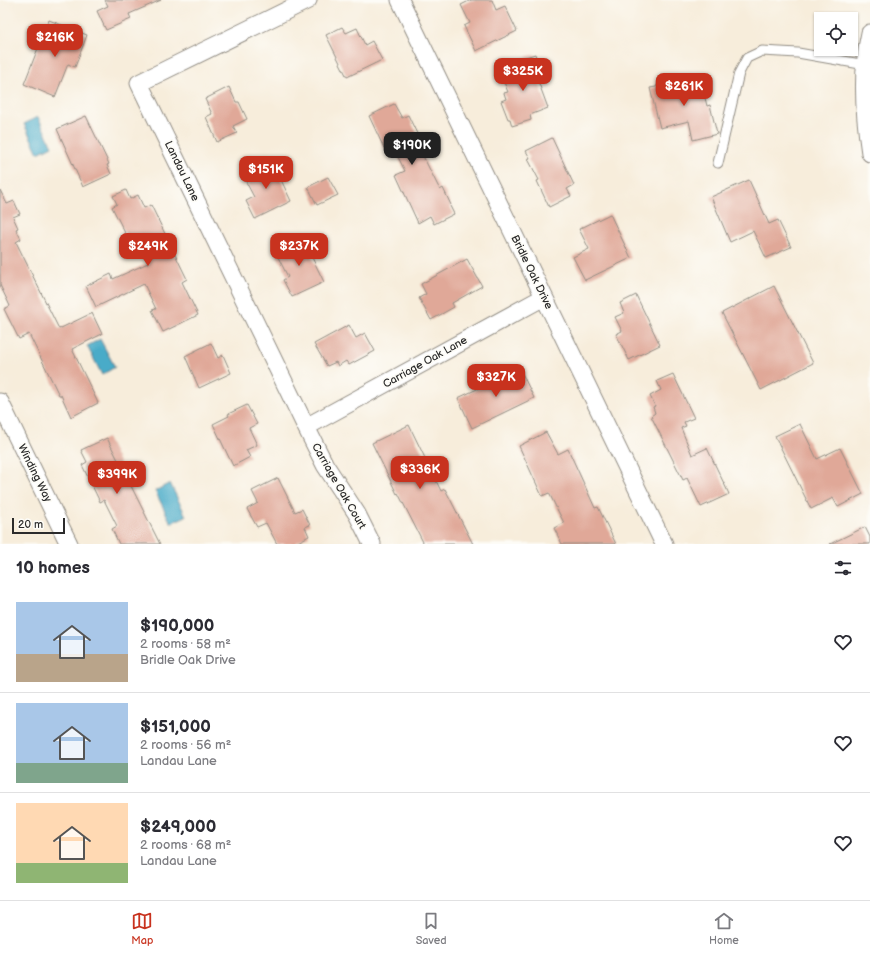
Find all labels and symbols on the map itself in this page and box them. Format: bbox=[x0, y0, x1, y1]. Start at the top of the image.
pin: $216K bbox=[27, 24, 83, 58]
pin: $325K bbox=[495, 58, 551, 92]
pin: $261K bbox=[656, 73, 712, 107]
pin: $190K bbox=[384, 132, 440, 166]
street label: Landau Lane bbox=[162, 139, 202, 203]
pin: $151K bbox=[238, 156, 294, 190]
pin: $249K bbox=[120, 233, 176, 267]
pin: $237K bbox=[271, 233, 327, 267]
street label: Bridle Oak Drive bbox=[508, 233, 556, 312]
street label: Carriage Oak Lane bbox=[381, 333, 470, 391]
pin: $327K bbox=[468, 364, 524, 398]
street label: Carriage Oak Court bbox=[309, 441, 369, 532]
street label: Winding Way bbox=[15, 442, 55, 504]
pin: $336K bbox=[392, 456, 448, 490]
pin: $399K bbox=[89, 461, 145, 495]
scale bar bbox=[12, 516, 65, 535]

